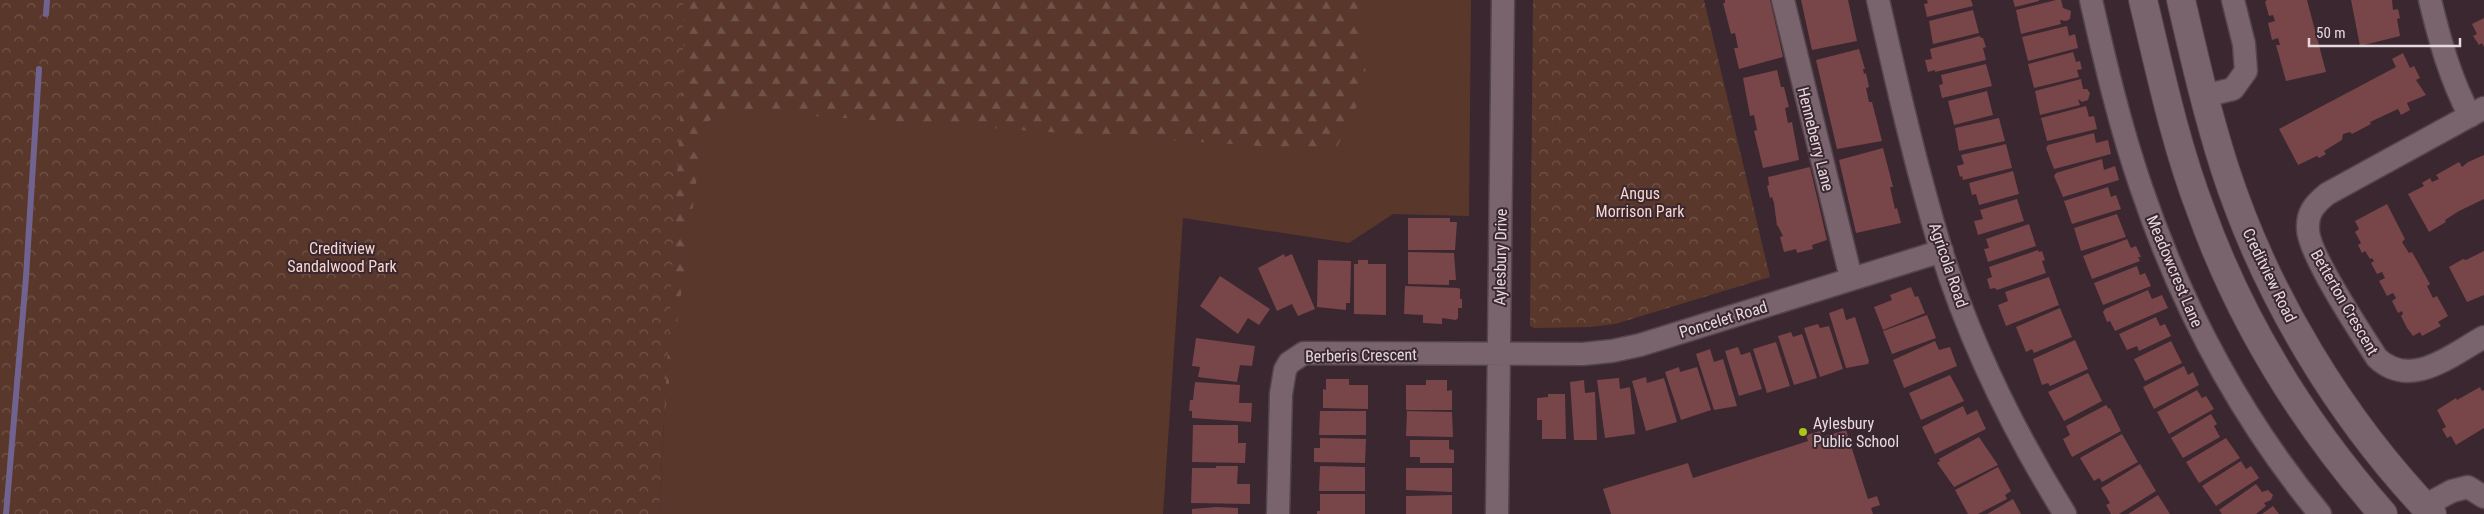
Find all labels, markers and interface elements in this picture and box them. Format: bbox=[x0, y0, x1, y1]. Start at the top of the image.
scale bar bbox=[2309, 15, 2460, 47]
text: 50 m bbox=[2316, 24, 2346, 42]
street label: Henneberry Lane bbox=[1793, 85, 1838, 193]
park label: Angus Morrison Park bbox=[1596, 184, 1685, 221]
street label: Aylesbury Drive bbox=[1490, 208, 1511, 306]
street label: Meadowcrest Lane bbox=[2142, 212, 2207, 330]
street label: Agricola Road bbox=[1925, 220, 1972, 310]
street label: Creditview Road bbox=[2239, 225, 2300, 325]
park label: Creditview Sandalwood Park bbox=[287, 239, 398, 276]
street label: Betterton Crescent bbox=[2307, 246, 2383, 359]
street label: Poncelet Road bbox=[1677, 297, 1770, 342]
street label: Berberis Crescent bbox=[1305, 345, 1417, 366]
place label: Aylesbury Public School bbox=[1813, 414, 1899, 451]
marker: Aylesbury Public School bbox=[1797, 426, 1809, 438]

